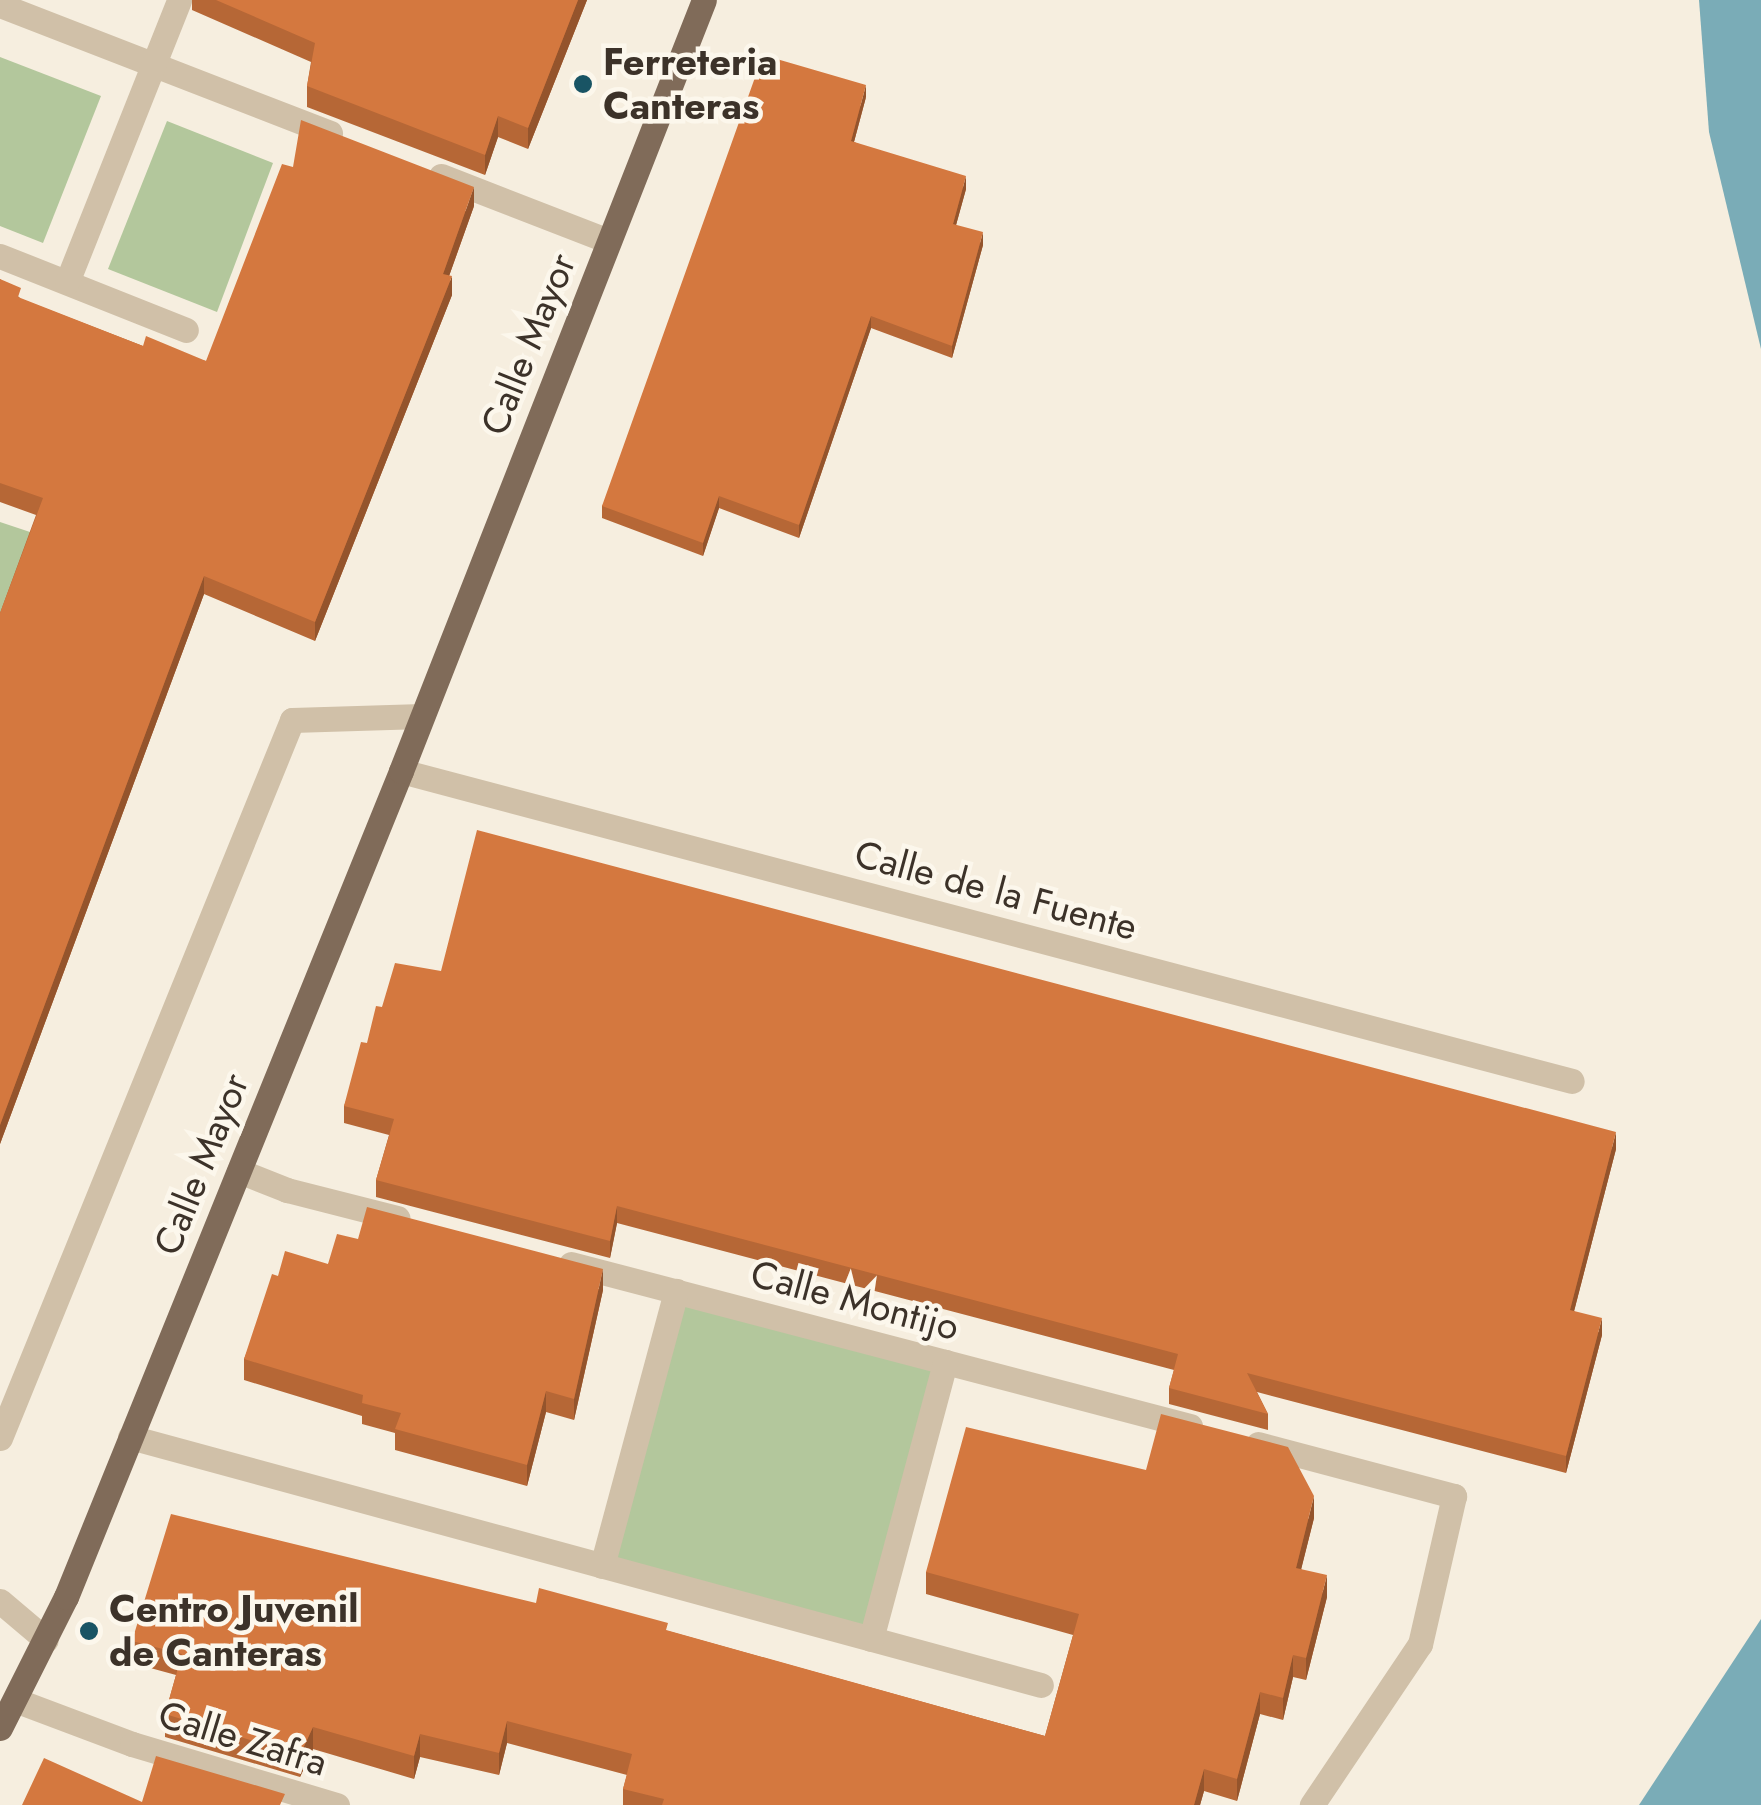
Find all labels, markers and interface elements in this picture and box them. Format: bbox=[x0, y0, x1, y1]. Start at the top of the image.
place label: Ferreteria Canteras bbox=[603, 39, 778, 128]
marker: Ferreteria Canteras bbox=[572, 73, 594, 95]
street label: Calle Mayor bbox=[471, 247, 585, 441]
street label: Calle de la Fuente bbox=[850, 830, 1142, 950]
street label: Calle Mayor bbox=[144, 1067, 258, 1261]
street label: Calle Montijo bbox=[746, 1250, 964, 1350]
place label: Centro Juvenil de Canteras bbox=[109, 1586, 358, 1676]
marker: Centro Juvenil de Canteras bbox=[78, 1620, 100, 1642]
street label: Calle Zafra bbox=[153, 1691, 333, 1785]

